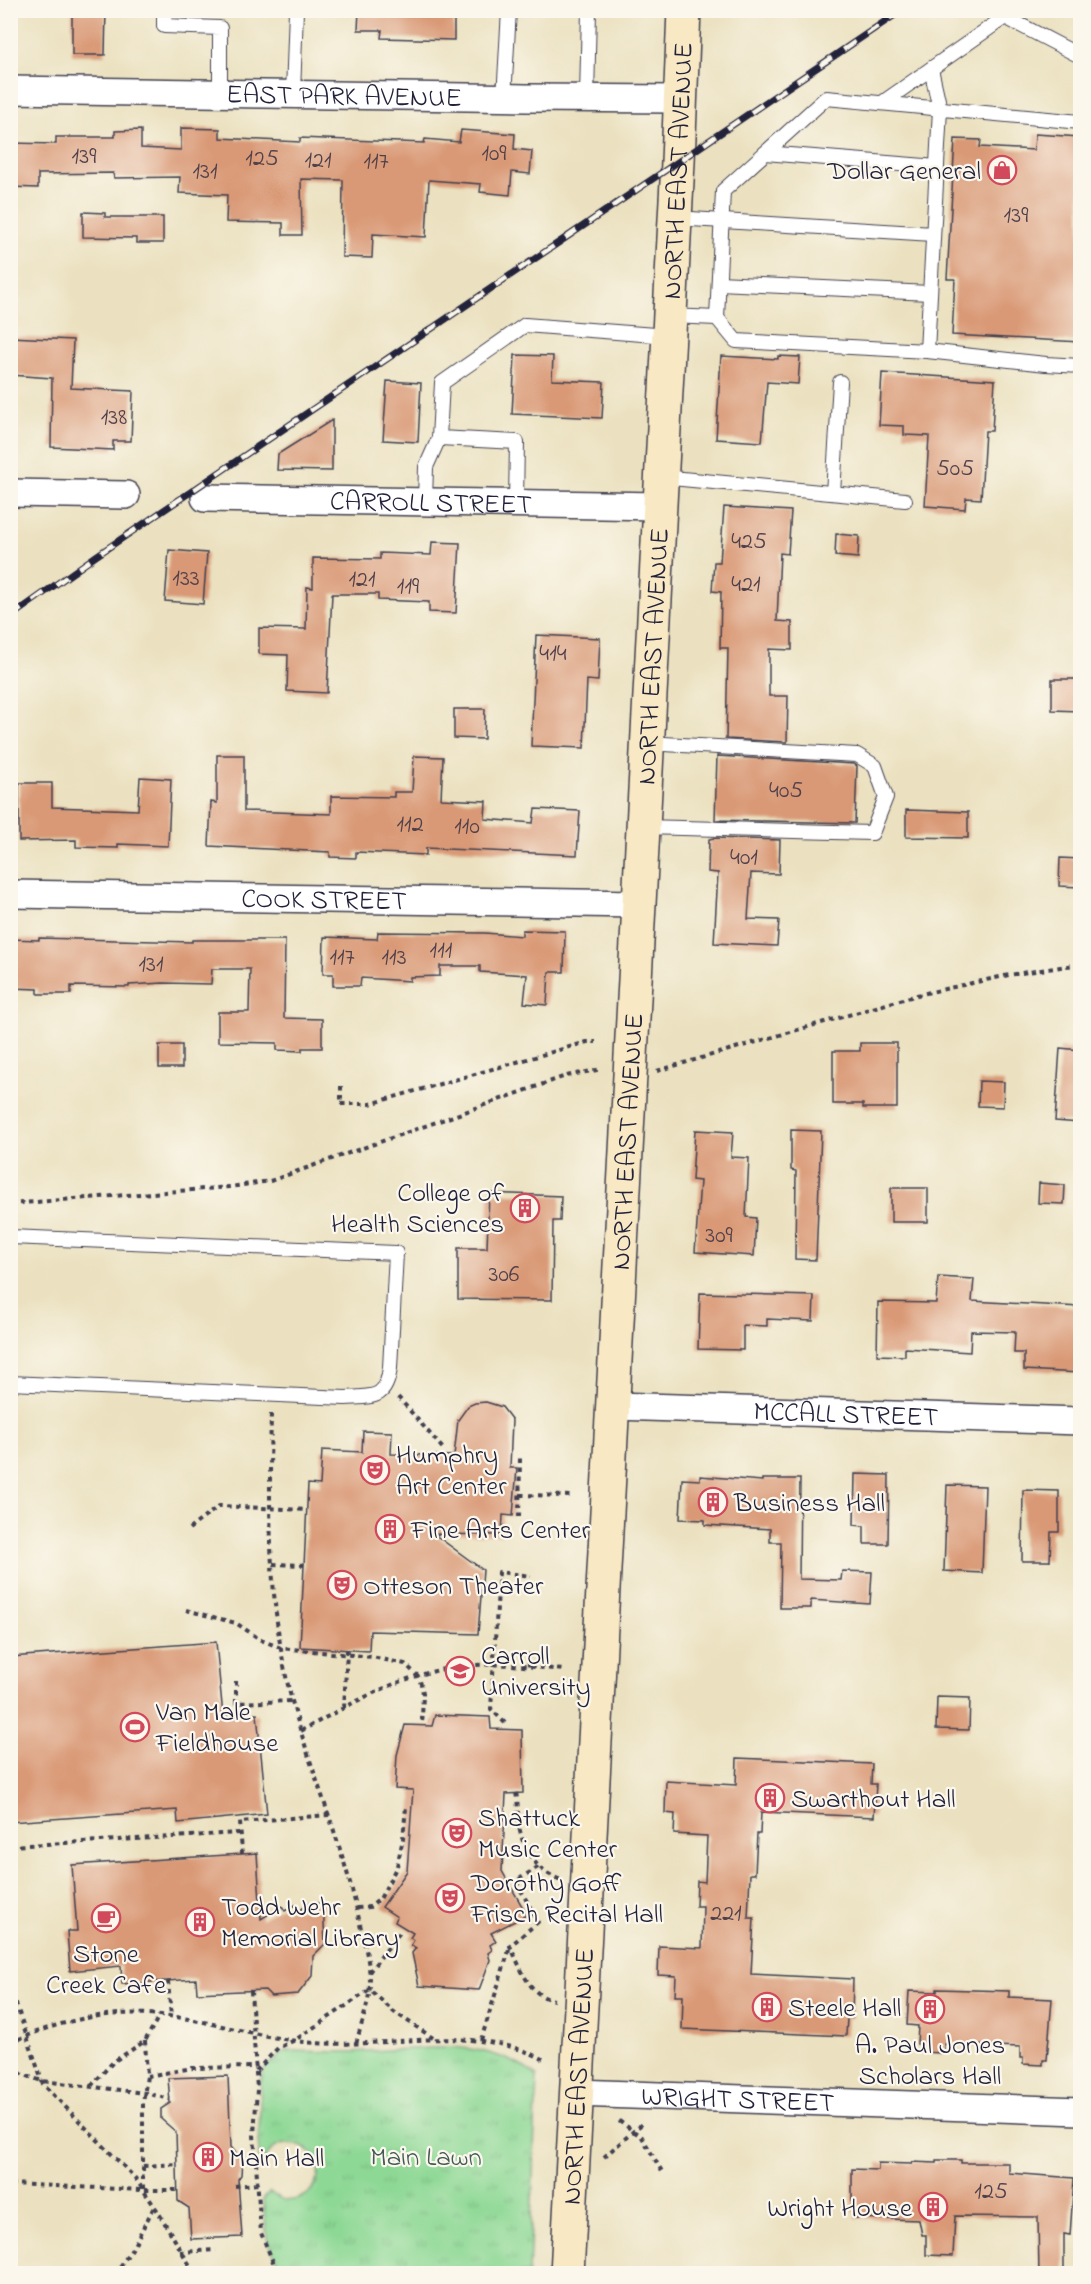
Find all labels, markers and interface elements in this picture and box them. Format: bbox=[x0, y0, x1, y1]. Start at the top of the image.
street label: NORTH EAST AVENUE bbox=[654, 42, 705, 300]
street label: EAST PARK AVENUE bbox=[226, 76, 462, 119]
house number: 109 bbox=[481, 137, 507, 172]
house number: 139 bbox=[72, 140, 97, 175]
house number: 125 bbox=[245, 142, 279, 177]
house number: 121 bbox=[304, 144, 332, 179]
house number: 117 bbox=[363, 145, 389, 180]
place label: Dollar General bbox=[826, 153, 981, 192]
shop icon: Dollar General bbox=[986, 154, 1018, 186]
house number: 131 bbox=[192, 155, 218, 190]
house number: 139 bbox=[1004, 199, 1029, 234]
house number: 138 bbox=[101, 401, 127, 436]
house number: 505 bbox=[936, 452, 974, 487]
street label: CARROLL STREET bbox=[330, 483, 532, 526]
house number: 425 bbox=[731, 525, 767, 560]
street label: NORTH EAST AVENUE bbox=[628, 527, 681, 786]
house number: 133 bbox=[172, 562, 200, 597]
house number: 121 bbox=[348, 563, 376, 598]
house number: 421 bbox=[731, 568, 761, 603]
house number: 119 bbox=[397, 570, 420, 605]
house number: 414 bbox=[539, 637, 567, 672]
house number: 405 bbox=[769, 774, 803, 809]
house number: 112 bbox=[396, 808, 424, 843]
house number: 110 bbox=[454, 810, 480, 845]
house number: 401 bbox=[730, 841, 758, 876]
street label: COOK STREET bbox=[241, 881, 407, 922]
house number: 111 bbox=[430, 934, 453, 969]
house number: 117 bbox=[329, 941, 355, 976]
house number: 113 bbox=[381, 941, 407, 976]
house number: 131 bbox=[138, 948, 164, 983]
street label: NORTH EAST AVENUE bbox=[603, 1012, 655, 1271]
place label: College of Health Sciences bbox=[331, 1175, 504, 1245]
building icon: College of Health Sciences bbox=[509, 1192, 541, 1224]
house number: 309 bbox=[705, 1219, 734, 1254]
house number: 306 bbox=[489, 1258, 520, 1293]
street label: MCCALL STREET bbox=[753, 1394, 939, 1438]
place label: Humphry Art Center bbox=[396, 1437, 507, 1507]
theatre icon: Humphry Art Center bbox=[359, 1454, 391, 1486]
place label: Business Hall bbox=[733, 1485, 885, 1524]
building icon: Business Hall bbox=[697, 1486, 729, 1518]
place label: Fine Arts Center bbox=[410, 1512, 590, 1551]
building icon: Fine Arts Center bbox=[374, 1513, 406, 1545]
place label: Otteson Theater bbox=[363, 1568, 544, 1607]
theatre icon: Otteson Theater bbox=[326, 1569, 358, 1601]
place label: Carroll University bbox=[481, 1638, 591, 1708]
school or university icon: Carroll University bbox=[444, 1655, 476, 1687]
place label: Van Male Fieldhouse bbox=[155, 1694, 279, 1764]
sports icon: Van Male Fieldhouse bbox=[119, 1711, 151, 1743]
place label: Swarthout Hall bbox=[791, 1781, 955, 1820]
building icon: Swarthout Hall bbox=[754, 1782, 786, 1814]
place label: Shattuck Music Center bbox=[478, 1800, 617, 1870]
theatre icon: Shattuck Music Center bbox=[441, 1817, 473, 1849]
place label: Dorothy Goff Frisch Recital Hall bbox=[470, 1865, 663, 1935]
theatre icon: Dorothy Goff Frisch Recital Hall bbox=[434, 1882, 466, 1914]
place label: Todd Wehr Memorial Library bbox=[221, 1889, 399, 1959]
house number: 221 bbox=[710, 1897, 742, 1932]
cafe icon: Stone Creek Cafe bbox=[90, 1902, 122, 1934]
building icon: Todd Wehr Memorial Library bbox=[184, 1906, 216, 1938]
place label: Stone Creek Cafe bbox=[46, 1936, 167, 2006]
street label: NORTH EAST AVENUE bbox=[554, 1947, 606, 2206]
place label: Steele Hall bbox=[788, 1990, 901, 2029]
building icon: Steele Hall bbox=[751, 1991, 783, 2023]
building icon: A. Paul Jones Scholars Hall bbox=[914, 1993, 946, 2025]
place label: A. Paul Jones Scholars Hall bbox=[855, 2027, 1005, 2097]
street label: WRIGHT STREET bbox=[641, 2078, 835, 2124]
park label: Main Lawn bbox=[370, 2139, 482, 2178]
place label: Main Hall bbox=[229, 2140, 324, 2179]
building icon: Main Hall bbox=[192, 2141, 224, 2173]
house number: 125 bbox=[974, 2175, 1008, 2210]
place label: Wright House bbox=[767, 2190, 913, 2229]
building icon: Wright House bbox=[917, 2191, 949, 2223]

